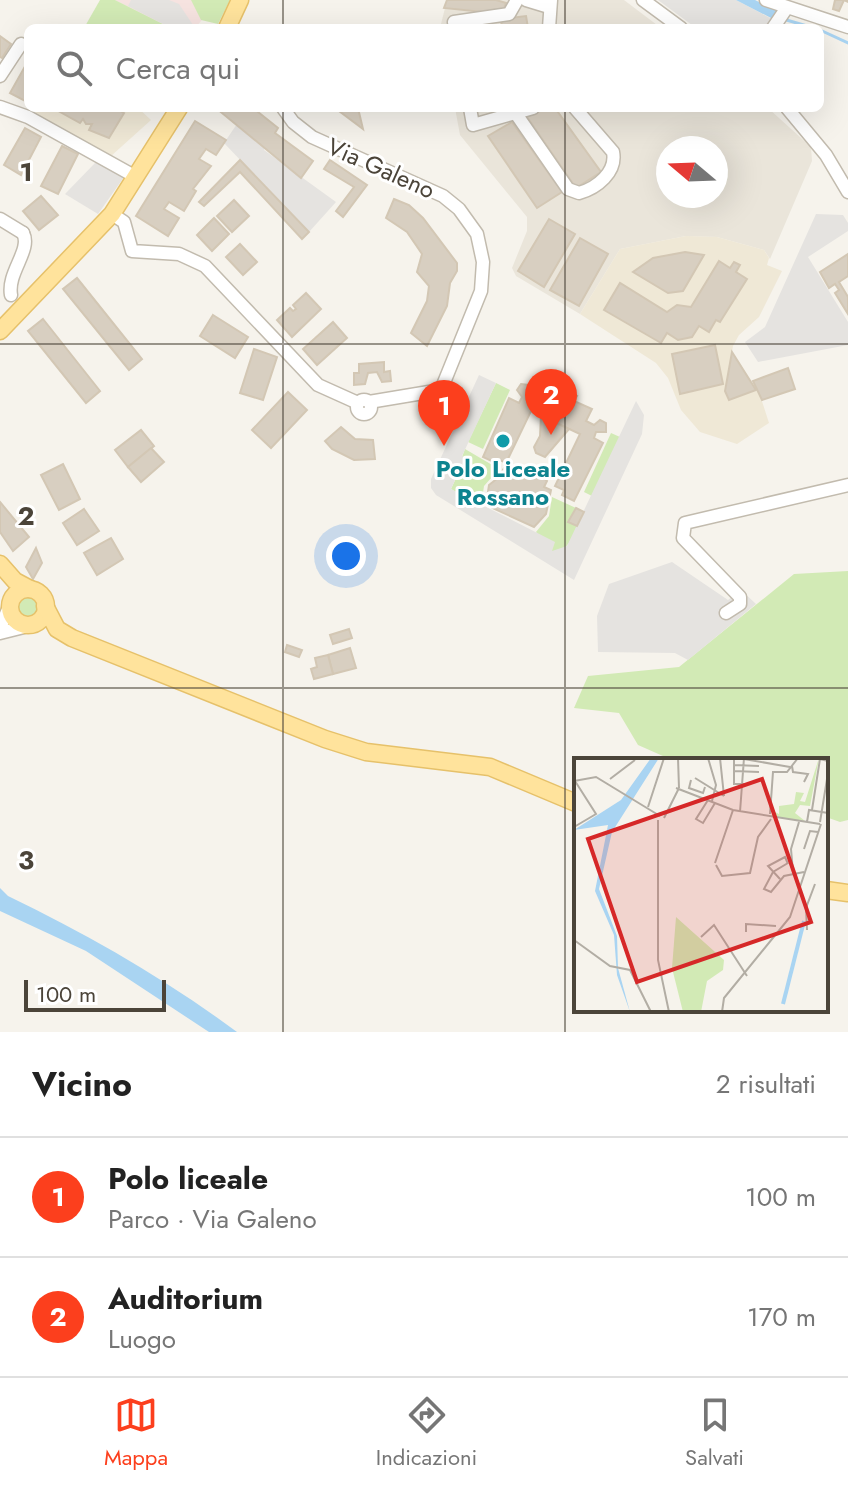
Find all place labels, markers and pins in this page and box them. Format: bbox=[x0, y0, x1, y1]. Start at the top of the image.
pin: 2 bbox=[525, 369, 577, 435]
pin: 1 bbox=[418, 380, 470, 446]
marker: Polo Liceale Rossano bbox=[494, 432, 512, 450]
place label: Polo Liceale Rossano bbox=[436, 451, 570, 514]

